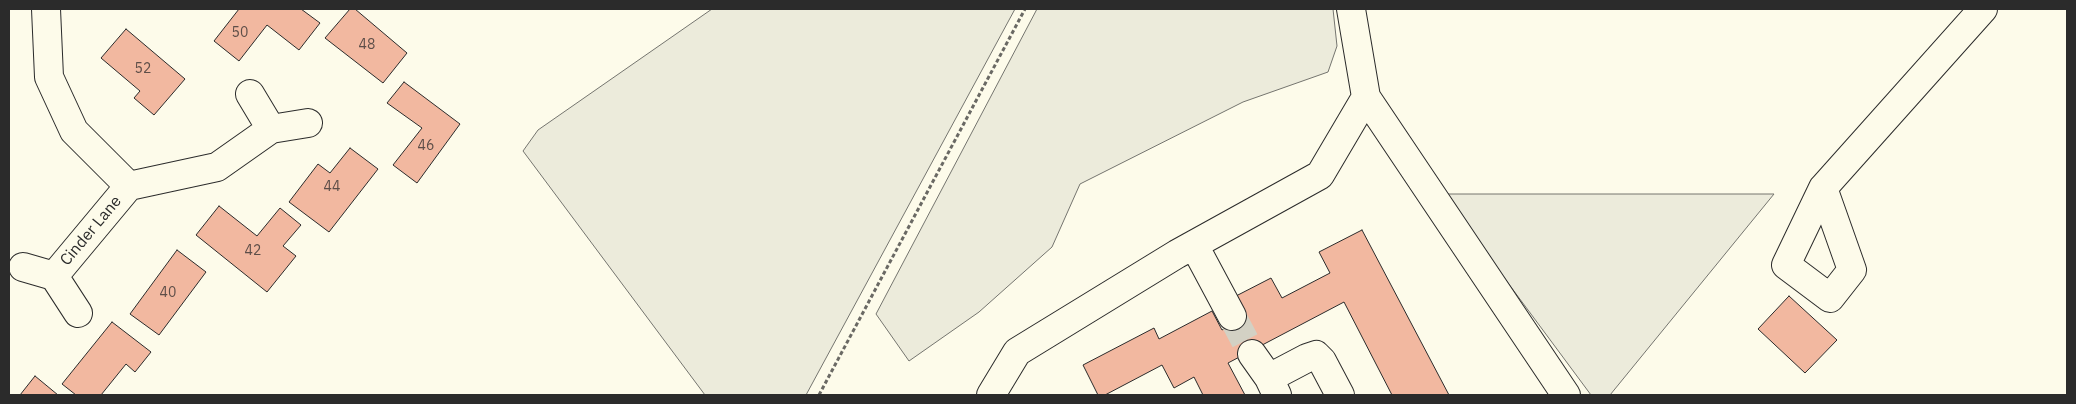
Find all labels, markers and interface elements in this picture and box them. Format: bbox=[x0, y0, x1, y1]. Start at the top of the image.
house number: 50 bbox=[232, 25, 248, 41]
house number: 48 bbox=[359, 37, 375, 53]
house number: 52 bbox=[135, 61, 151, 77]
house number: 46 bbox=[418, 138, 434, 154]
house number: 44 bbox=[324, 179, 340, 195]
street label: Cinder Lane bbox=[56, 192, 126, 270]
house number: 42 bbox=[245, 243, 261, 259]
house number: 40 bbox=[160, 285, 176, 301]

